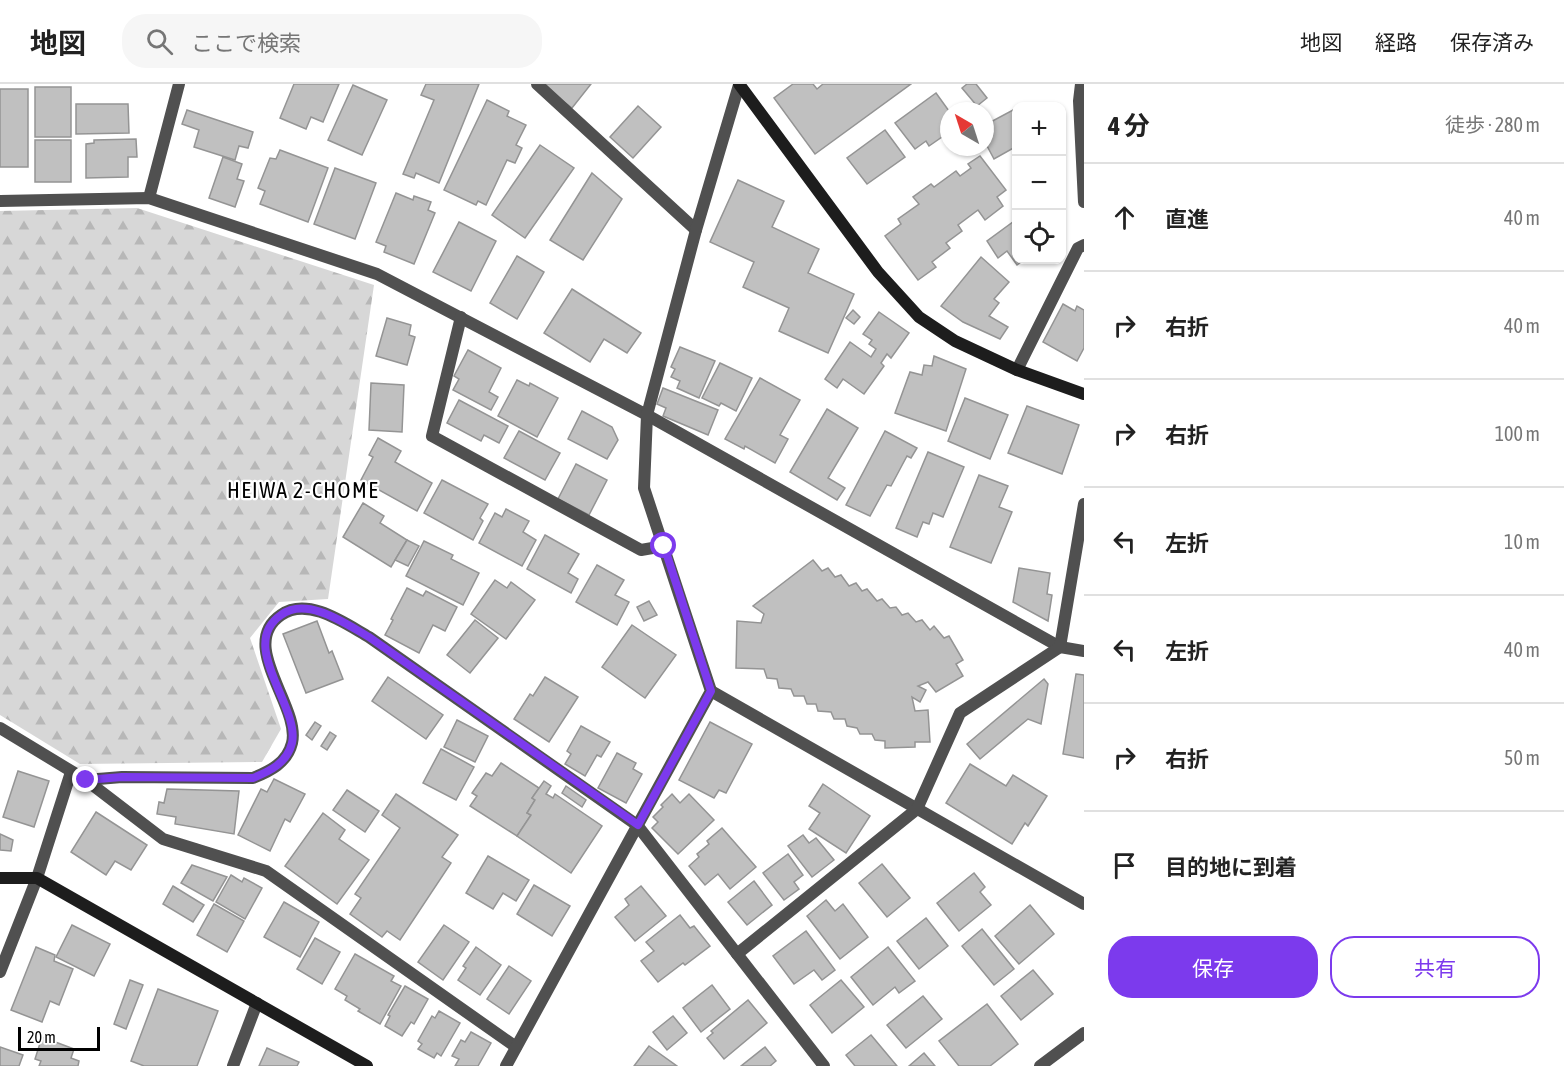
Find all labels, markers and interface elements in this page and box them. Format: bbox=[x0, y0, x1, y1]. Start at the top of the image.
search box bbox=[122, 14, 542, 68]
icon: search bbox=[143, 25, 176, 58]
text: 地図 bbox=[30, 27, 86, 59]
text: ここで検索 bbox=[191, 30, 301, 56]
text: 地図 bbox=[1300, 30, 1342, 54]
text: 経路 bbox=[1375, 30, 1417, 54]
text: 保存済み bbox=[1450, 30, 1534, 54]
north arrow bbox=[940, 102, 994, 156]
map controls bbox=[1012, 102, 1066, 264]
button: + bbox=[1012, 102, 1066, 156]
text: 4 分 bbox=[1108, 111, 1150, 141]
text: 徒歩 · 280 m bbox=[1445, 113, 1540, 136]
button: − bbox=[1012, 156, 1066, 210]
icon: ahead bbox=[1108, 201, 1141, 234]
text: 直進 bbox=[1165, 206, 1209, 232]
text: 40 m bbox=[1504, 206, 1540, 229]
button: locate bbox=[1012, 210, 1066, 264]
icon: right bbox=[1108, 309, 1141, 342]
text: 右折 bbox=[1165, 314, 1209, 340]
text: 40 m bbox=[1504, 314, 1540, 337]
icon: right bbox=[1108, 417, 1141, 450]
text: 右折 bbox=[1165, 422, 1209, 448]
text: 100 m bbox=[1495, 422, 1540, 445]
district label: HEIWA 2-CHOME bbox=[227, 477, 379, 503]
icon: left bbox=[1108, 525, 1141, 558]
text: 左折 bbox=[1165, 530, 1209, 556]
text: 10 m bbox=[1504, 530, 1540, 553]
route start bbox=[650, 532, 676, 558]
icon: left bbox=[1108, 633, 1141, 666]
text: 左折 bbox=[1165, 638, 1209, 664]
text: 40 m bbox=[1504, 638, 1540, 661]
icon: right bbox=[1108, 741, 1141, 774]
text: 右折 bbox=[1165, 746, 1209, 772]
text: 50 m bbox=[1504, 746, 1540, 769]
route end bbox=[72, 766, 98, 792]
icon: arrive bbox=[1108, 849, 1141, 882]
text: 目的地に到着 bbox=[1165, 854, 1297, 880]
button: 保存 bbox=[1108, 936, 1318, 998]
button: 共有 bbox=[1330, 936, 1540, 998]
scale bar bbox=[18, 1024, 100, 1052]
text: 20 m bbox=[27, 1028, 56, 1046]

